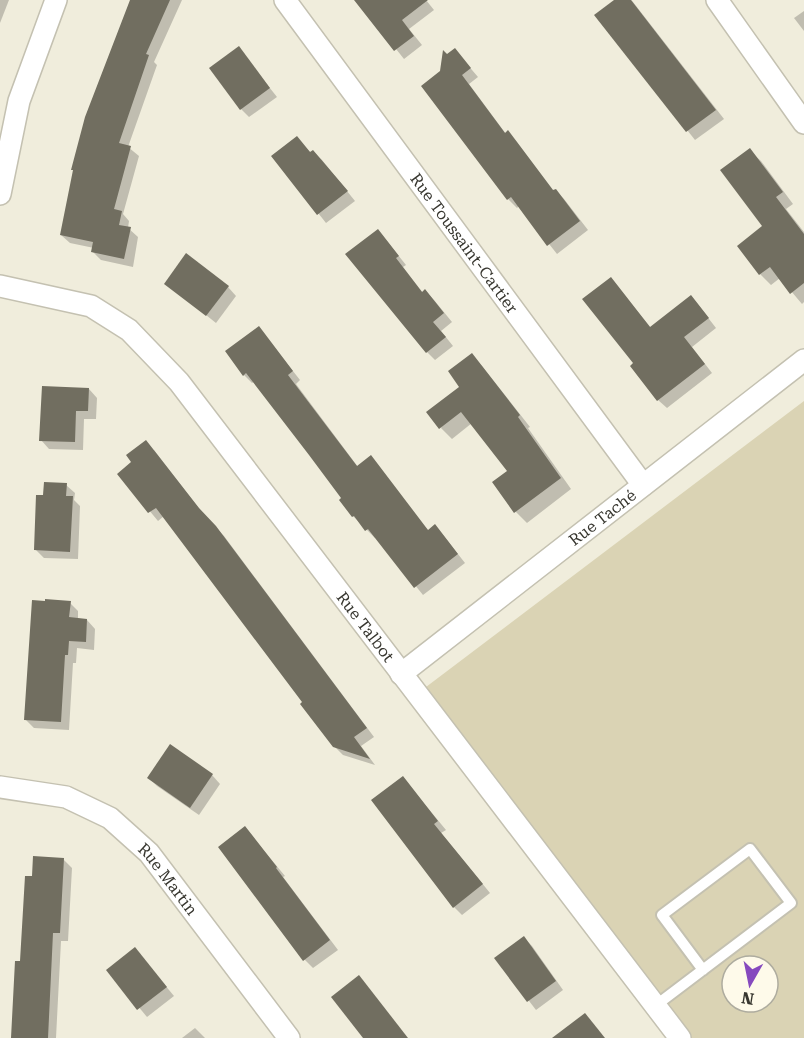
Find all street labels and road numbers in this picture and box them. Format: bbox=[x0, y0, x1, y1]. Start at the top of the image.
street label: Rue Toussaint-Cartier bbox=[407, 169, 522, 317]
street label: Rue Taché bbox=[565, 485, 640, 549]
street label: Rue Talbot bbox=[333, 588, 399, 665]
street label: Rue Martin bbox=[135, 839, 202, 918]

